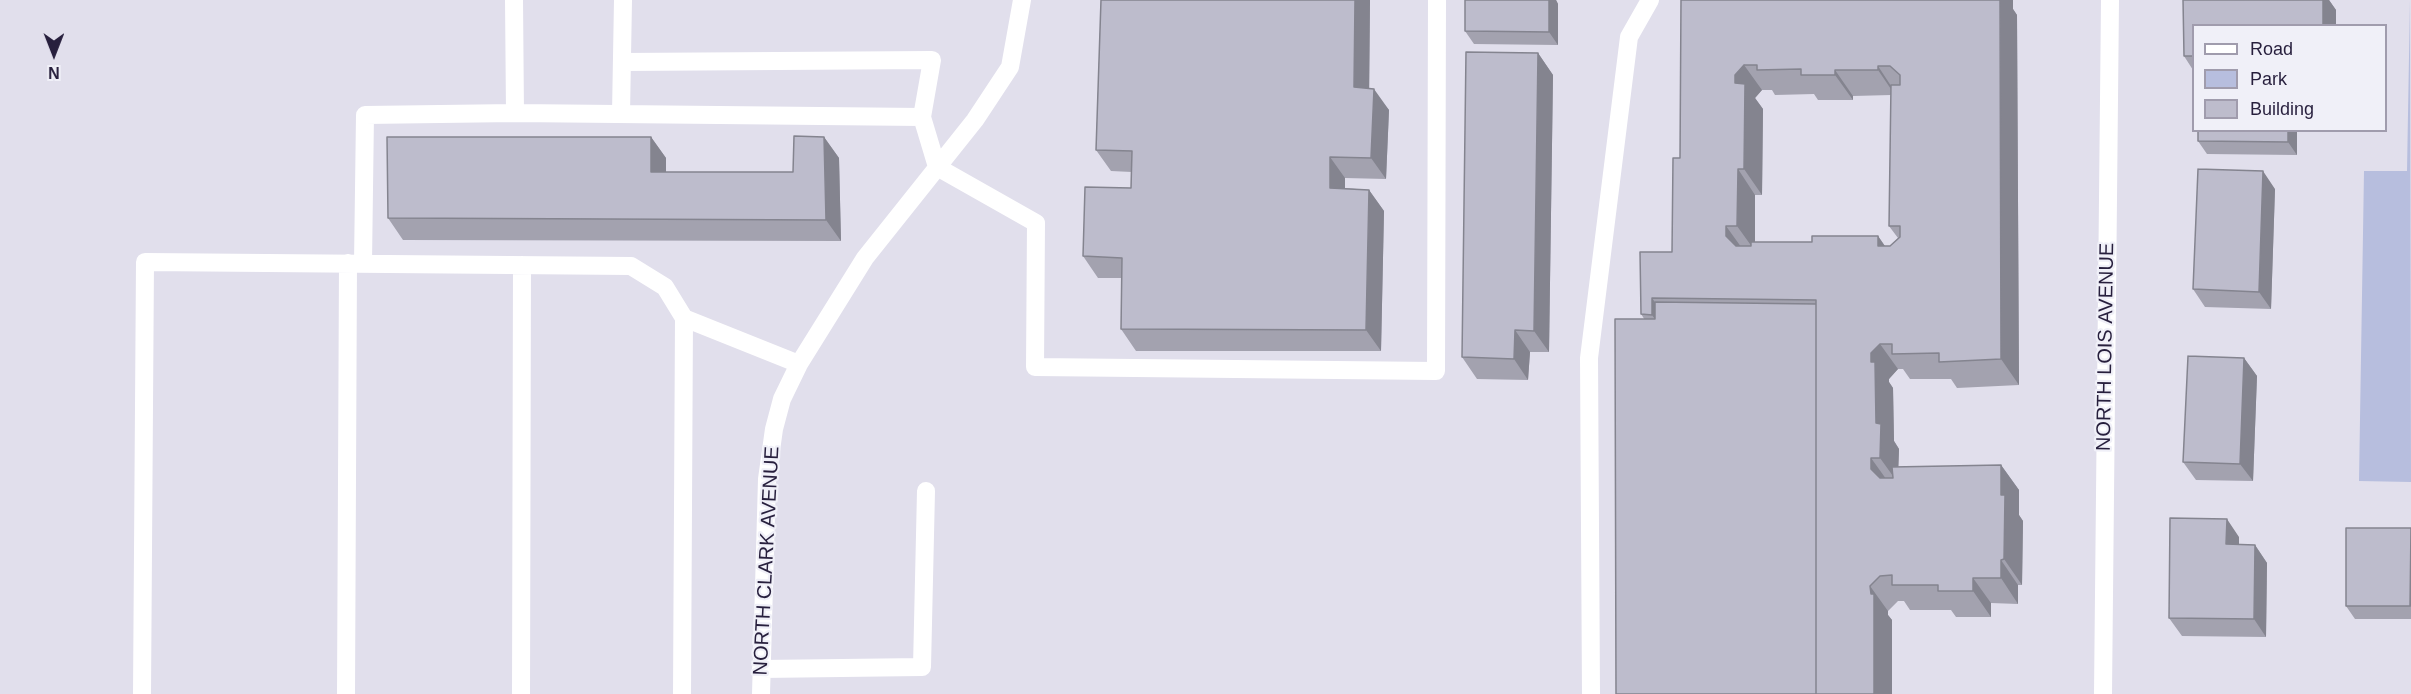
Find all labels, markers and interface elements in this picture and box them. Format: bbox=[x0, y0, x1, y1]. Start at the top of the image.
north arrow bbox=[24, 24, 84, 84]
legend bbox=[2192, 24, 2387, 132]
text: Road bbox=[2250, 39, 2293, 59]
text: N bbox=[48, 64, 60, 81]
text: Park bbox=[2250, 69, 2287, 89]
text: Building bbox=[2250, 99, 2314, 119]
street label: NORTH LOIS AVENUE bbox=[2092, 243, 2120, 451]
street label: NORTH CLARK AVENUE bbox=[749, 446, 785, 676]

